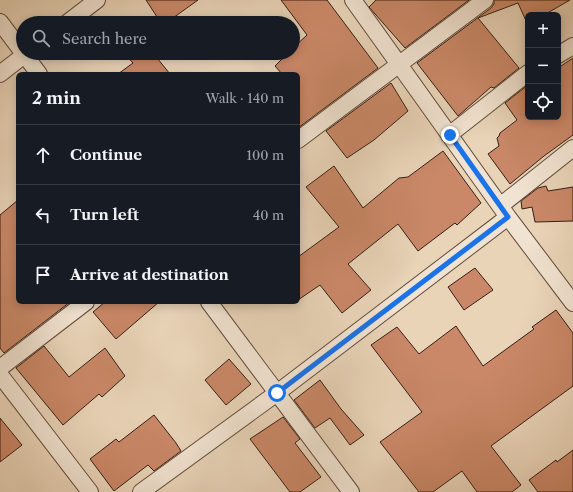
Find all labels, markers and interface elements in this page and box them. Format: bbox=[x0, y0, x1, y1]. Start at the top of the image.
map controls bbox=[525, 12, 561, 120]
button: + bbox=[525, 12, 561, 48]
search box bbox=[16, 16, 300, 60]
icon: search bbox=[30, 27, 52, 49]
text: Search here bbox=[62, 29, 147, 48]
button: − bbox=[525, 48, 561, 84]
button: locate bbox=[525, 84, 561, 120]
text: 2 min bbox=[32, 88, 81, 108]
text: Walk · 140 m bbox=[206, 90, 284, 106]
route end bbox=[441, 126, 459, 144]
icon: ahead bbox=[32, 144, 54, 166]
text: Continue bbox=[70, 145, 142, 164]
text: 100 m bbox=[246, 147, 284, 163]
icon: left bbox=[32, 204, 54, 226]
text: Turn left bbox=[70, 205, 139, 224]
text: 40 m bbox=[253, 207, 284, 223]
icon: arrive bbox=[32, 264, 54, 286]
text: Arrive at destination bbox=[70, 265, 229, 284]
route start bbox=[268, 384, 286, 402]

